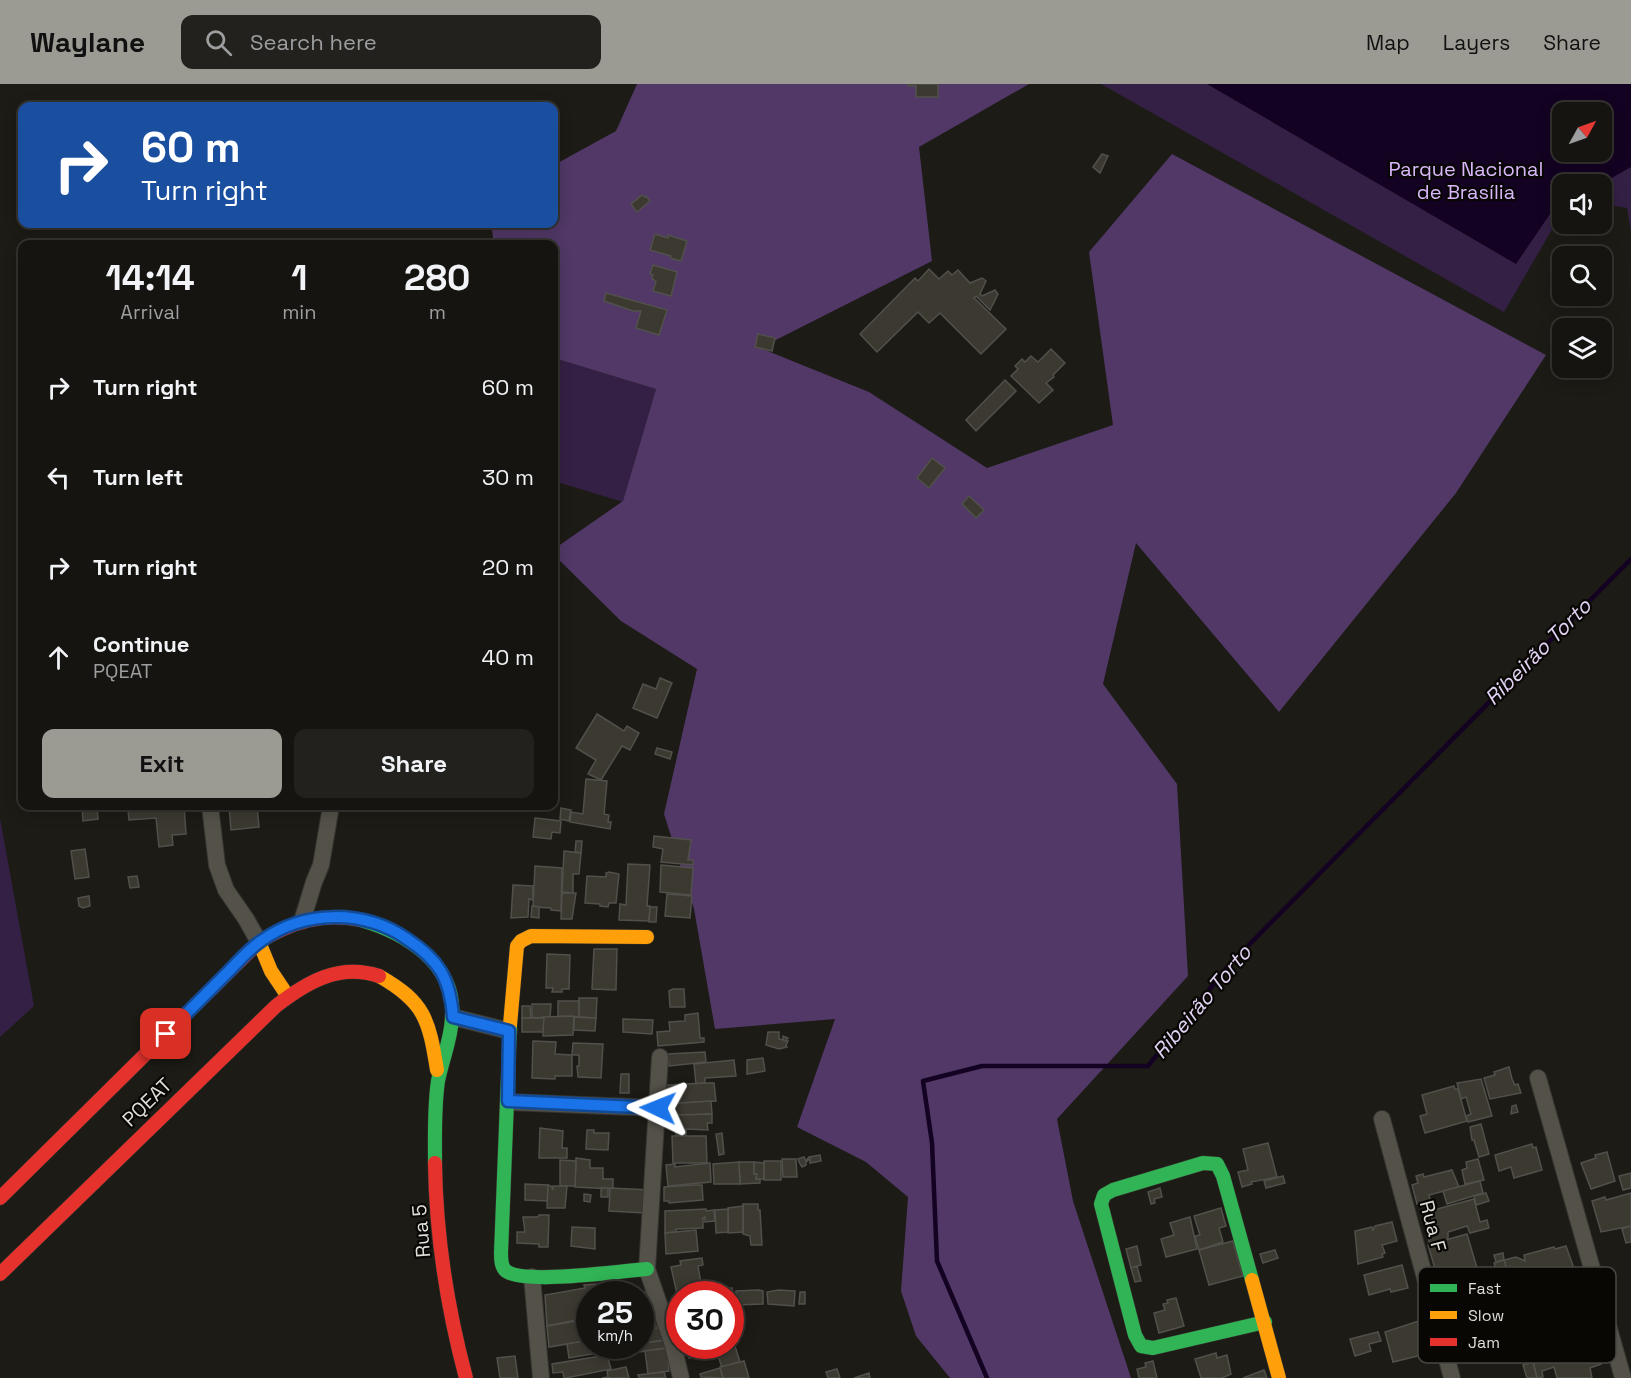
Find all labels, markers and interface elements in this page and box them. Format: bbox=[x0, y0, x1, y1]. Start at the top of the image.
search box bbox=[181, 15, 601, 69]
text: Waylane bbox=[30, 24, 145, 60]
icon: search bbox=[202, 26, 235, 59]
text: Search here bbox=[250, 28, 377, 56]
text: Map bbox=[1366, 29, 1410, 56]
text: Layers bbox=[1443, 29, 1510, 56]
text: Share bbox=[1543, 29, 1601, 56]
north arrow bbox=[1552, 102, 1612, 162]
map controls bbox=[1552, 102, 1612, 378]
text: 60 m bbox=[141, 121, 241, 174]
icon: right bbox=[42, 126, 120, 204]
park label: Parque Nacional de Brasília bbox=[1389, 156, 1543, 205]
text: Turn right bbox=[141, 173, 268, 208]
button: sound bbox=[1552, 174, 1612, 234]
button: search bbox=[1552, 246, 1612, 306]
text: 14:14 bbox=[106, 255, 195, 301]
text: 1 bbox=[291, 255, 308, 301]
text: 280 bbox=[404, 255, 470, 301]
text: Arrival bbox=[120, 299, 180, 325]
text: min bbox=[282, 299, 317, 325]
text: m bbox=[429, 299, 446, 325]
button: layers bbox=[1552, 318, 1612, 378]
icon: right bbox=[42, 371, 75, 404]
text: Turn right bbox=[93, 373, 198, 401]
text: 60 m bbox=[482, 373, 534, 401]
icon: left bbox=[42, 461, 75, 494]
text: Turn left bbox=[93, 463, 183, 491]
text: 30 m bbox=[482, 463, 534, 491]
icon: right bbox=[42, 551, 75, 584]
text: Turn right bbox=[93, 553, 198, 581]
text: 20 m bbox=[482, 553, 534, 581]
water label: Ribeirão Torto bbox=[1479, 592, 1597, 711]
text: Continue bbox=[93, 630, 189, 658]
icon: ahead bbox=[42, 641, 75, 674]
text: 40 m bbox=[482, 643, 534, 671]
text: PQEAT bbox=[93, 658, 153, 684]
button: Exit bbox=[42, 729, 282, 798]
button: Share bbox=[294, 729, 534, 798]
water label: Ribeirão Torto bbox=[1146, 939, 1258, 1064]
pin bbox=[140, 1008, 191, 1059]
icon: arrive bbox=[149, 1017, 182, 1050]
street label: PQEAT bbox=[117, 1072, 178, 1132]
position arrow bbox=[626, 1076, 690, 1140]
street label: Rua F bbox=[1414, 1197, 1452, 1255]
street label: Rua 5 bbox=[406, 1203, 436, 1259]
legend bbox=[1418, 1267, 1616, 1363]
text: Fast bbox=[1468, 1278, 1501, 1299]
speed limit sign: 30 bbox=[666, 1281, 744, 1359]
text: 25 bbox=[597, 1293, 633, 1332]
text: Slow bbox=[1468, 1305, 1504, 1326]
text: km/h bbox=[597, 1326, 633, 1345]
text: Jam bbox=[1468, 1332, 1500, 1353]

